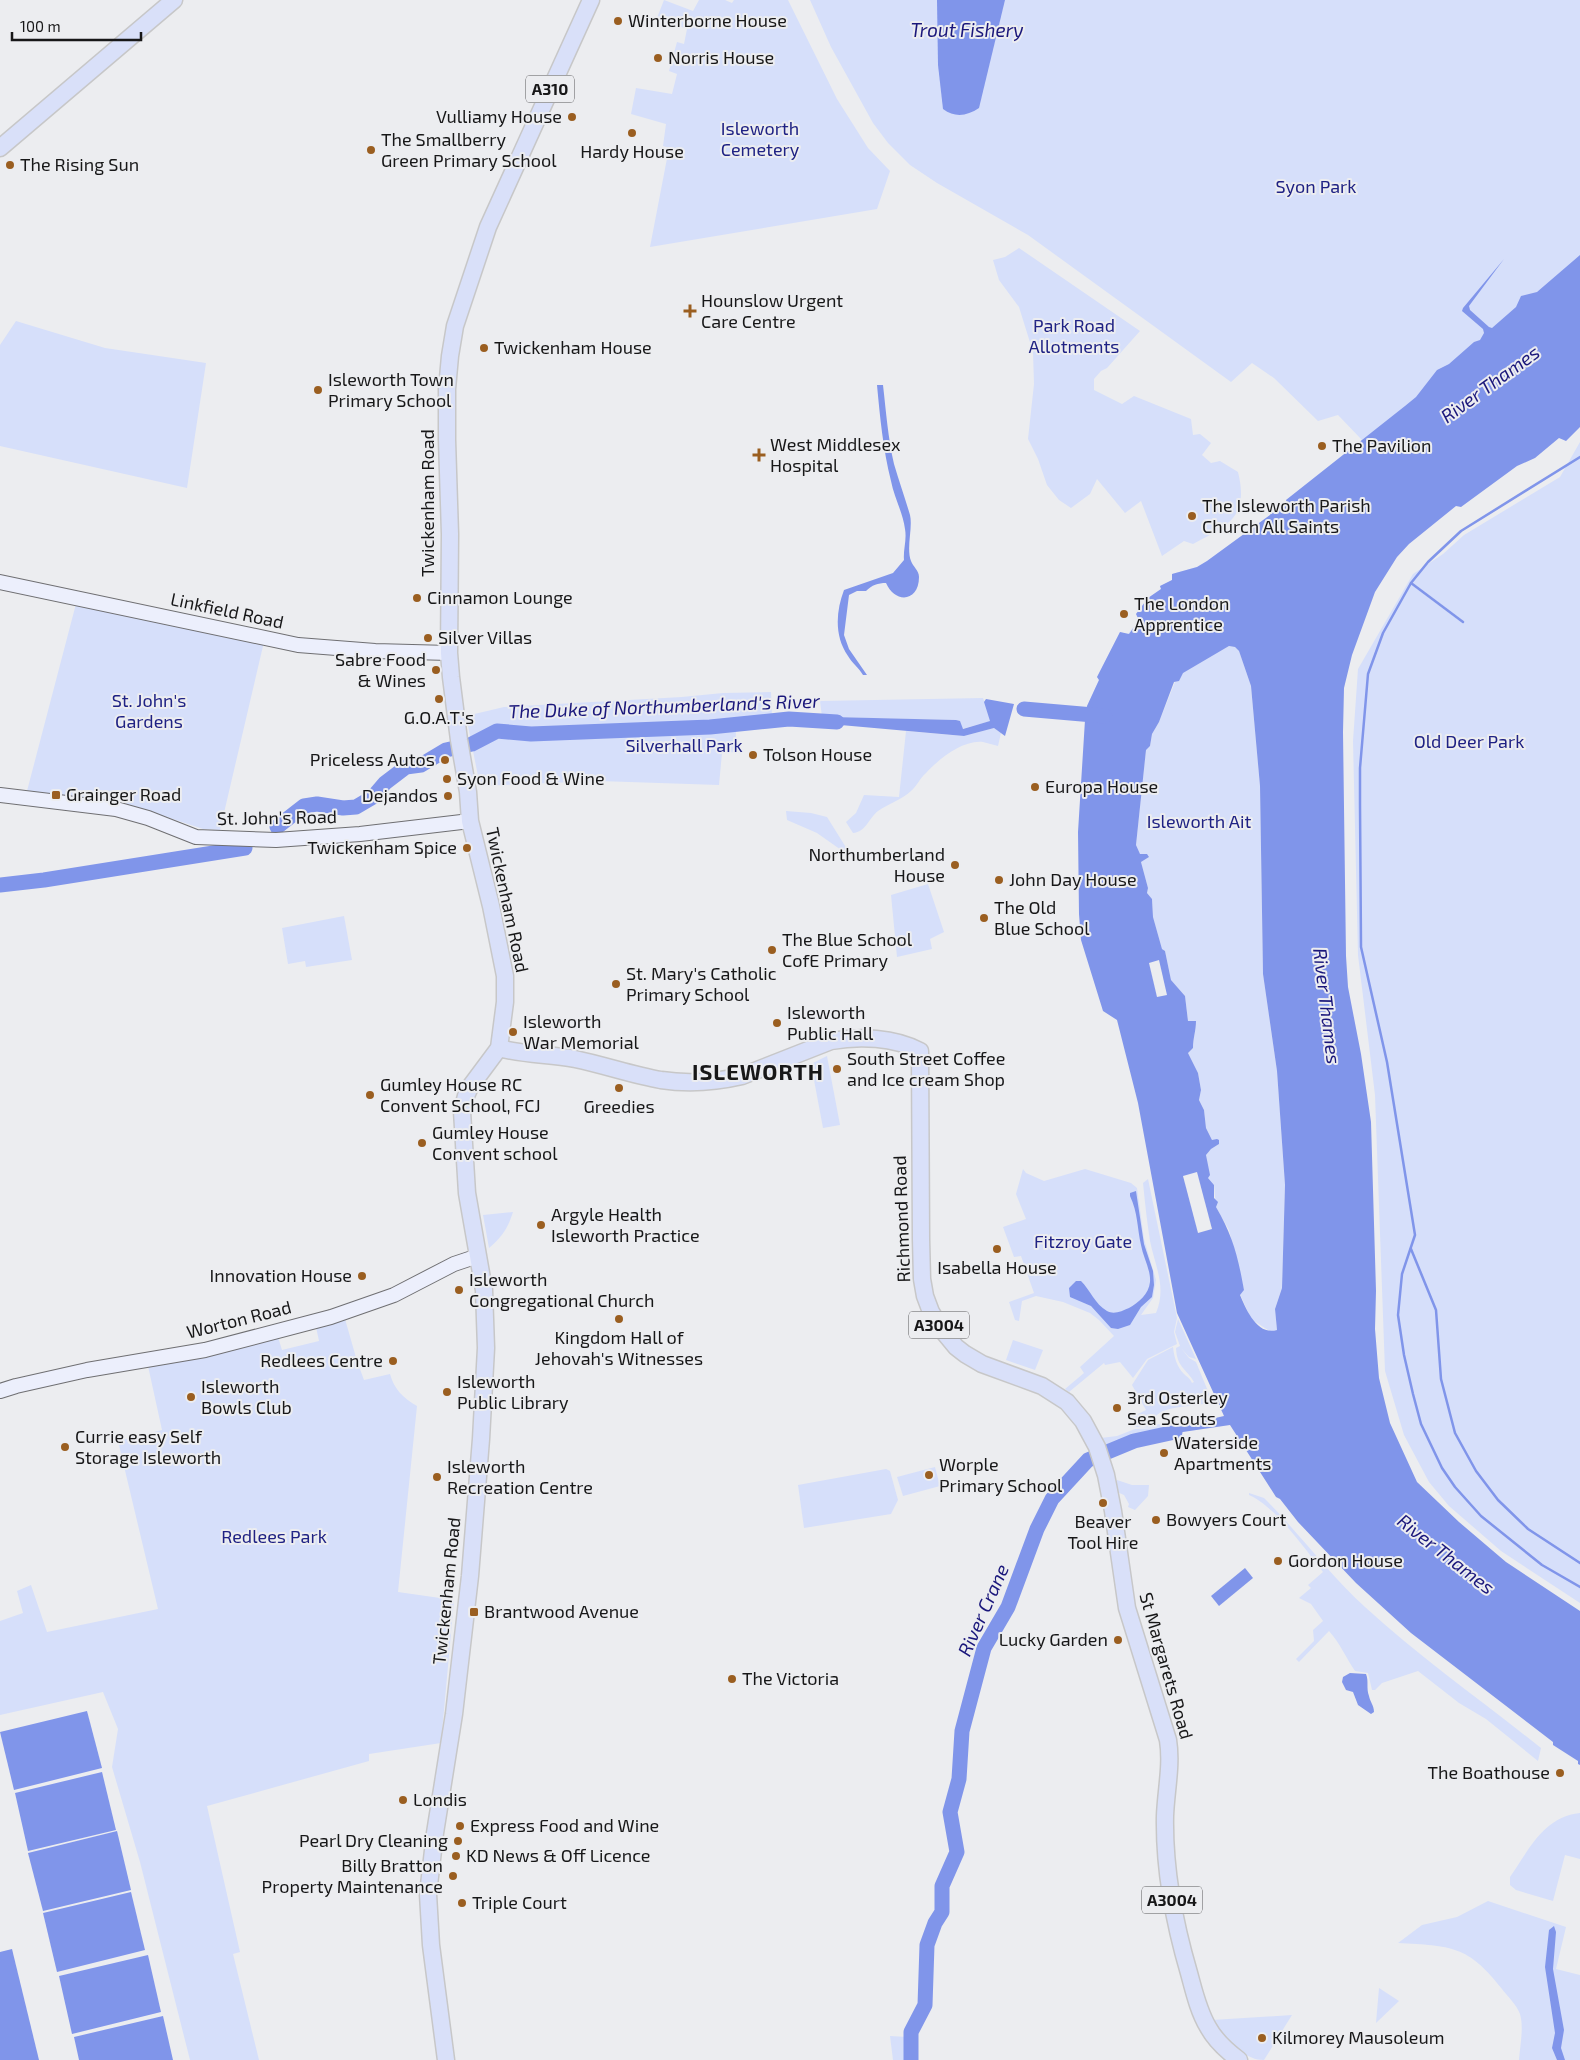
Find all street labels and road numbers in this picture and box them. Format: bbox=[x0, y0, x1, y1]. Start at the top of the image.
road number: A310 bbox=[526, 76, 574, 102]
street label: Twickenham Road bbox=[416, 429, 438, 577]
street label: Linkfield Road bbox=[169, 587, 286, 633]
street label: St. John's Road bbox=[217, 805, 337, 829]
street label: Twickenham Road bbox=[482, 825, 534, 974]
street label: Richmond Road bbox=[888, 1155, 914, 1283]
street label: Worton Road bbox=[184, 1295, 293, 1343]
road number: A3004 bbox=[909, 1312, 969, 1338]
street label: Twickenham Road bbox=[427, 1516, 465, 1666]
street label: St Margarets Road bbox=[1135, 1590, 1198, 1742]
road number: A3004 bbox=[1142, 1886, 1202, 1914]

